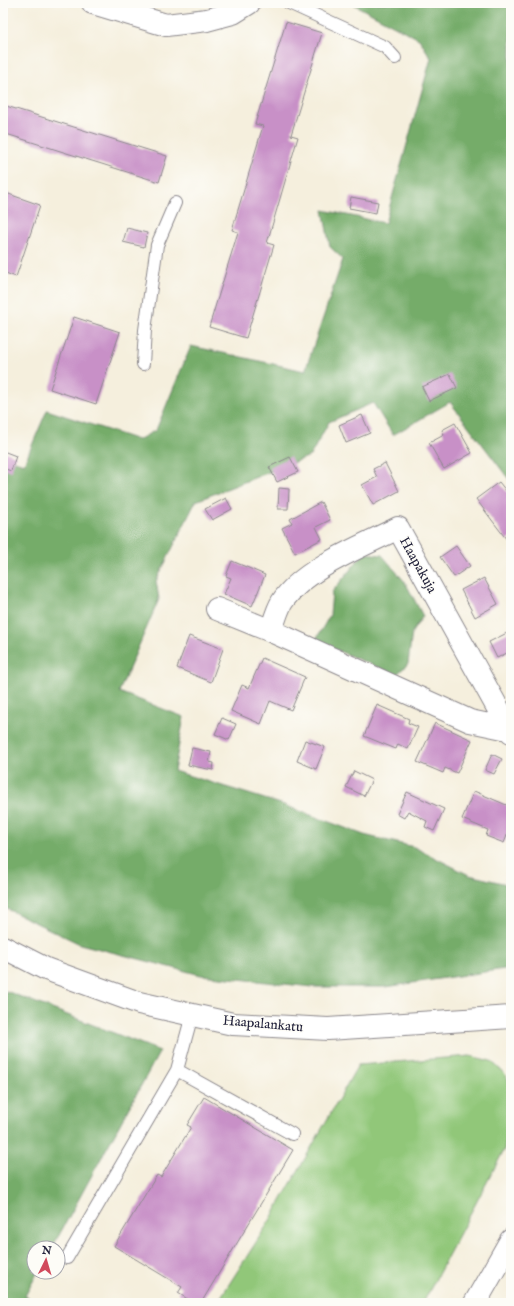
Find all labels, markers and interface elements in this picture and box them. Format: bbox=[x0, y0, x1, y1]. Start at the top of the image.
street label: Haapakuja bbox=[395, 534, 441, 597]
street label: Haapalankatu bbox=[222, 1012, 304, 1036]
north arrow bbox=[26, 1240, 66, 1280]
text: N bbox=[40, 1244, 53, 1258]

